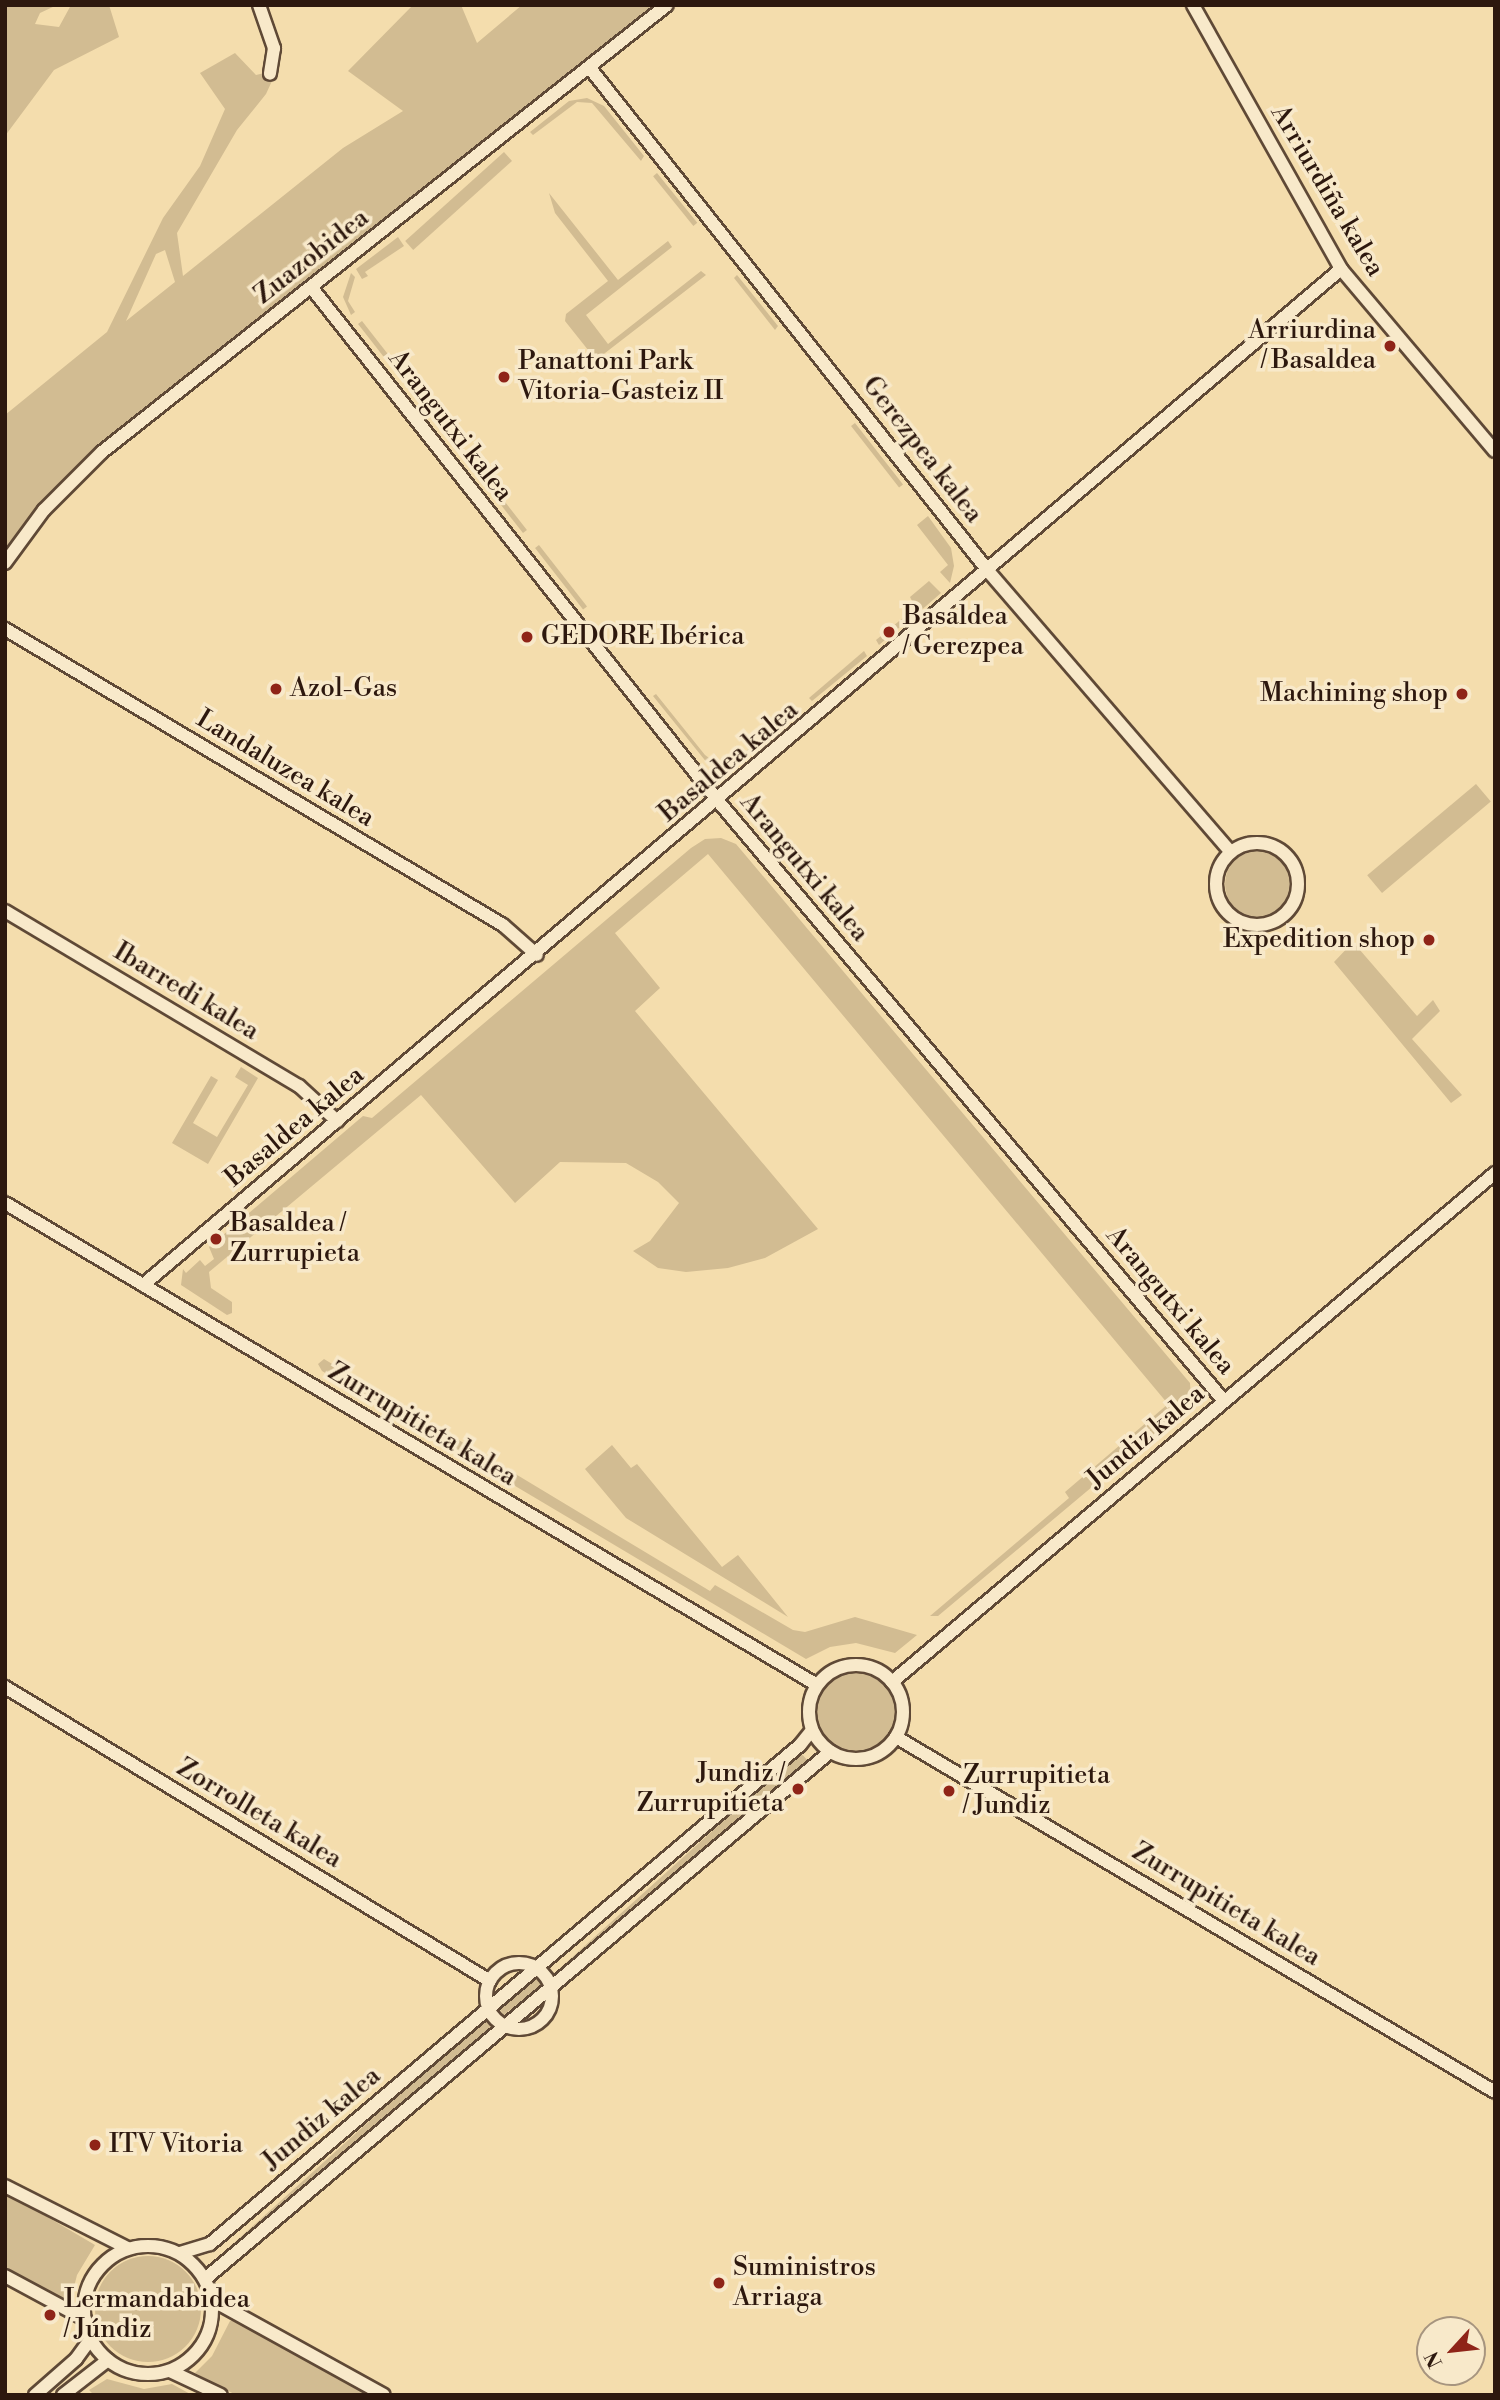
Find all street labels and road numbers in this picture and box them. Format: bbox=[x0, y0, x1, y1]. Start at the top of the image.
street label: Arriurdiña kalea bbox=[1263, 100, 1391, 282]
street label: Zuazobidea bbox=[249, 203, 375, 311]
street label: Arangutxi kalea bbox=[381, 344, 519, 508]
street label: Gerezpea kalea bbox=[855, 371, 989, 529]
street label: Basaldea kalea bbox=[653, 695, 805, 829]
street label: Landaluzea kalea bbox=[190, 704, 380, 834]
street label: Arangutxi kalea bbox=[733, 788, 875, 948]
street label: Ibarredi kalea bbox=[108, 936, 264, 1048]
street label: Basaldea kalea bbox=[219, 1060, 371, 1194]
street label: Arangutxi kalea bbox=[1099, 1221, 1241, 1381]
street label: Zurrupitieta kalea bbox=[322, 1356, 522, 1494]
street label: Jundiz kalea bbox=[1081, 1379, 1211, 1495]
street label: Zorrolleta kalea bbox=[171, 1752, 347, 1876]
street label: Zurrupitieta kalea bbox=[1126, 1836, 1326, 1974]
street label: Jundiz kalea bbox=[257, 2061, 387, 2177]

